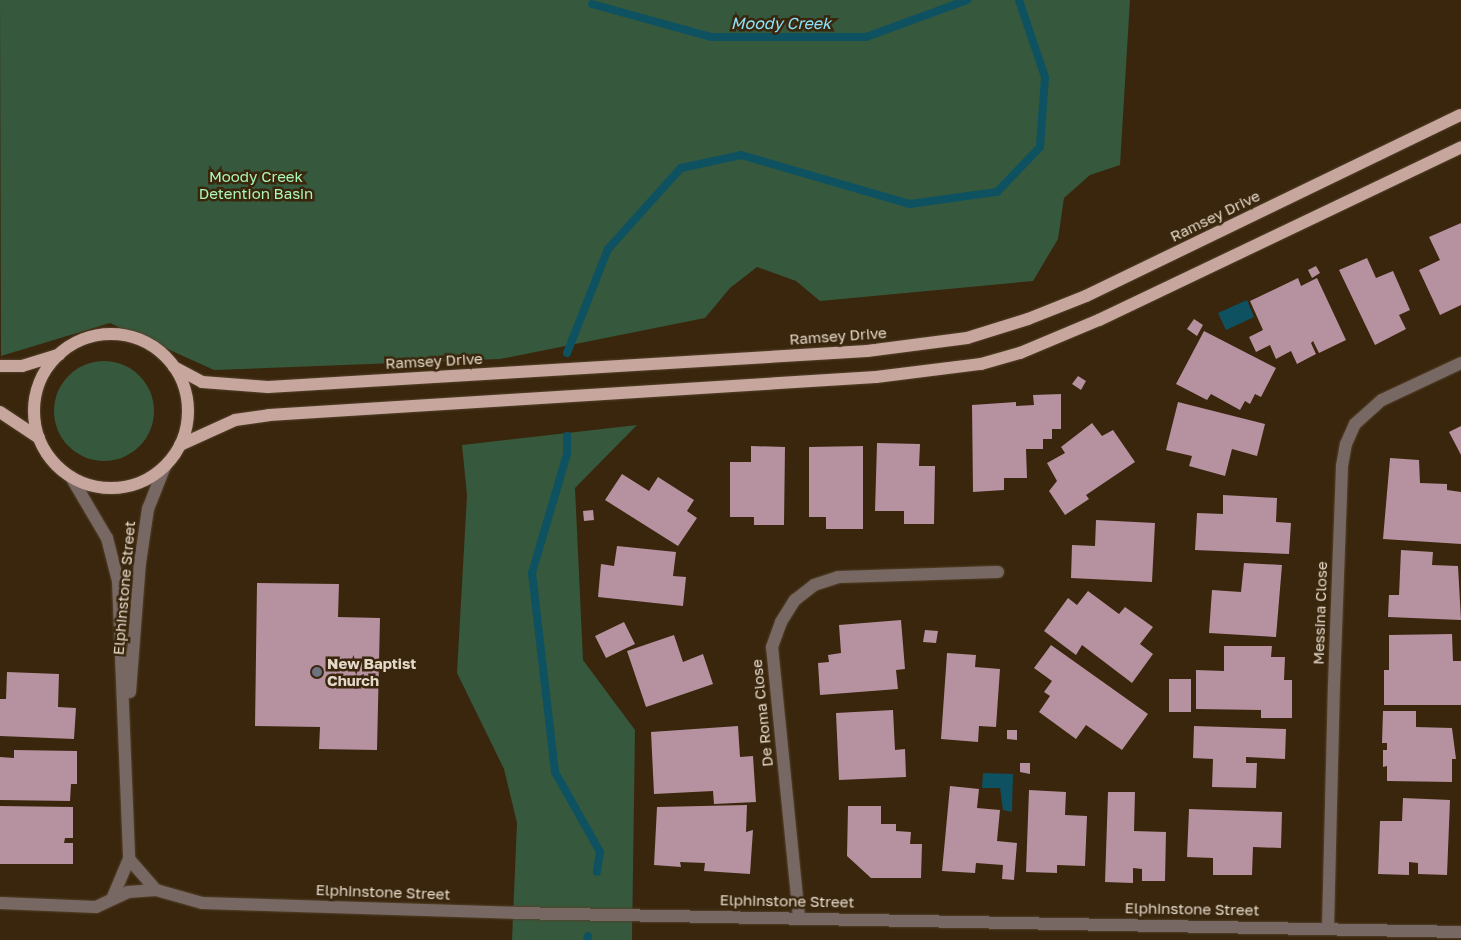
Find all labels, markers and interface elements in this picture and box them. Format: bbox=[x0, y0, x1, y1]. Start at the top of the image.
water label: Moody Creek bbox=[731, 13, 831, 33]
park label: Moody Creek Detention Basin bbox=[199, 167, 313, 202]
street label: Ramsey Drive bbox=[1167, 187, 1263, 245]
street label: Ramsey Drive bbox=[789, 324, 887, 348]
street label: Ramsey Drive bbox=[385, 349, 483, 373]
street label: Elphinstone Street bbox=[109, 520, 139, 656]
street label: Messina Close bbox=[1309, 561, 1331, 665]
place label: New Baptist Church bbox=[327, 654, 416, 689]
street label: De Roma Close bbox=[747, 658, 777, 768]
marker: New Baptist Church bbox=[311, 666, 323, 678]
street label: Elphinstone Street bbox=[315, 881, 451, 903]
street label: Elphinstone Street bbox=[720, 891, 854, 911]
street label: Elphinstone Street bbox=[1125, 899, 1259, 919]

